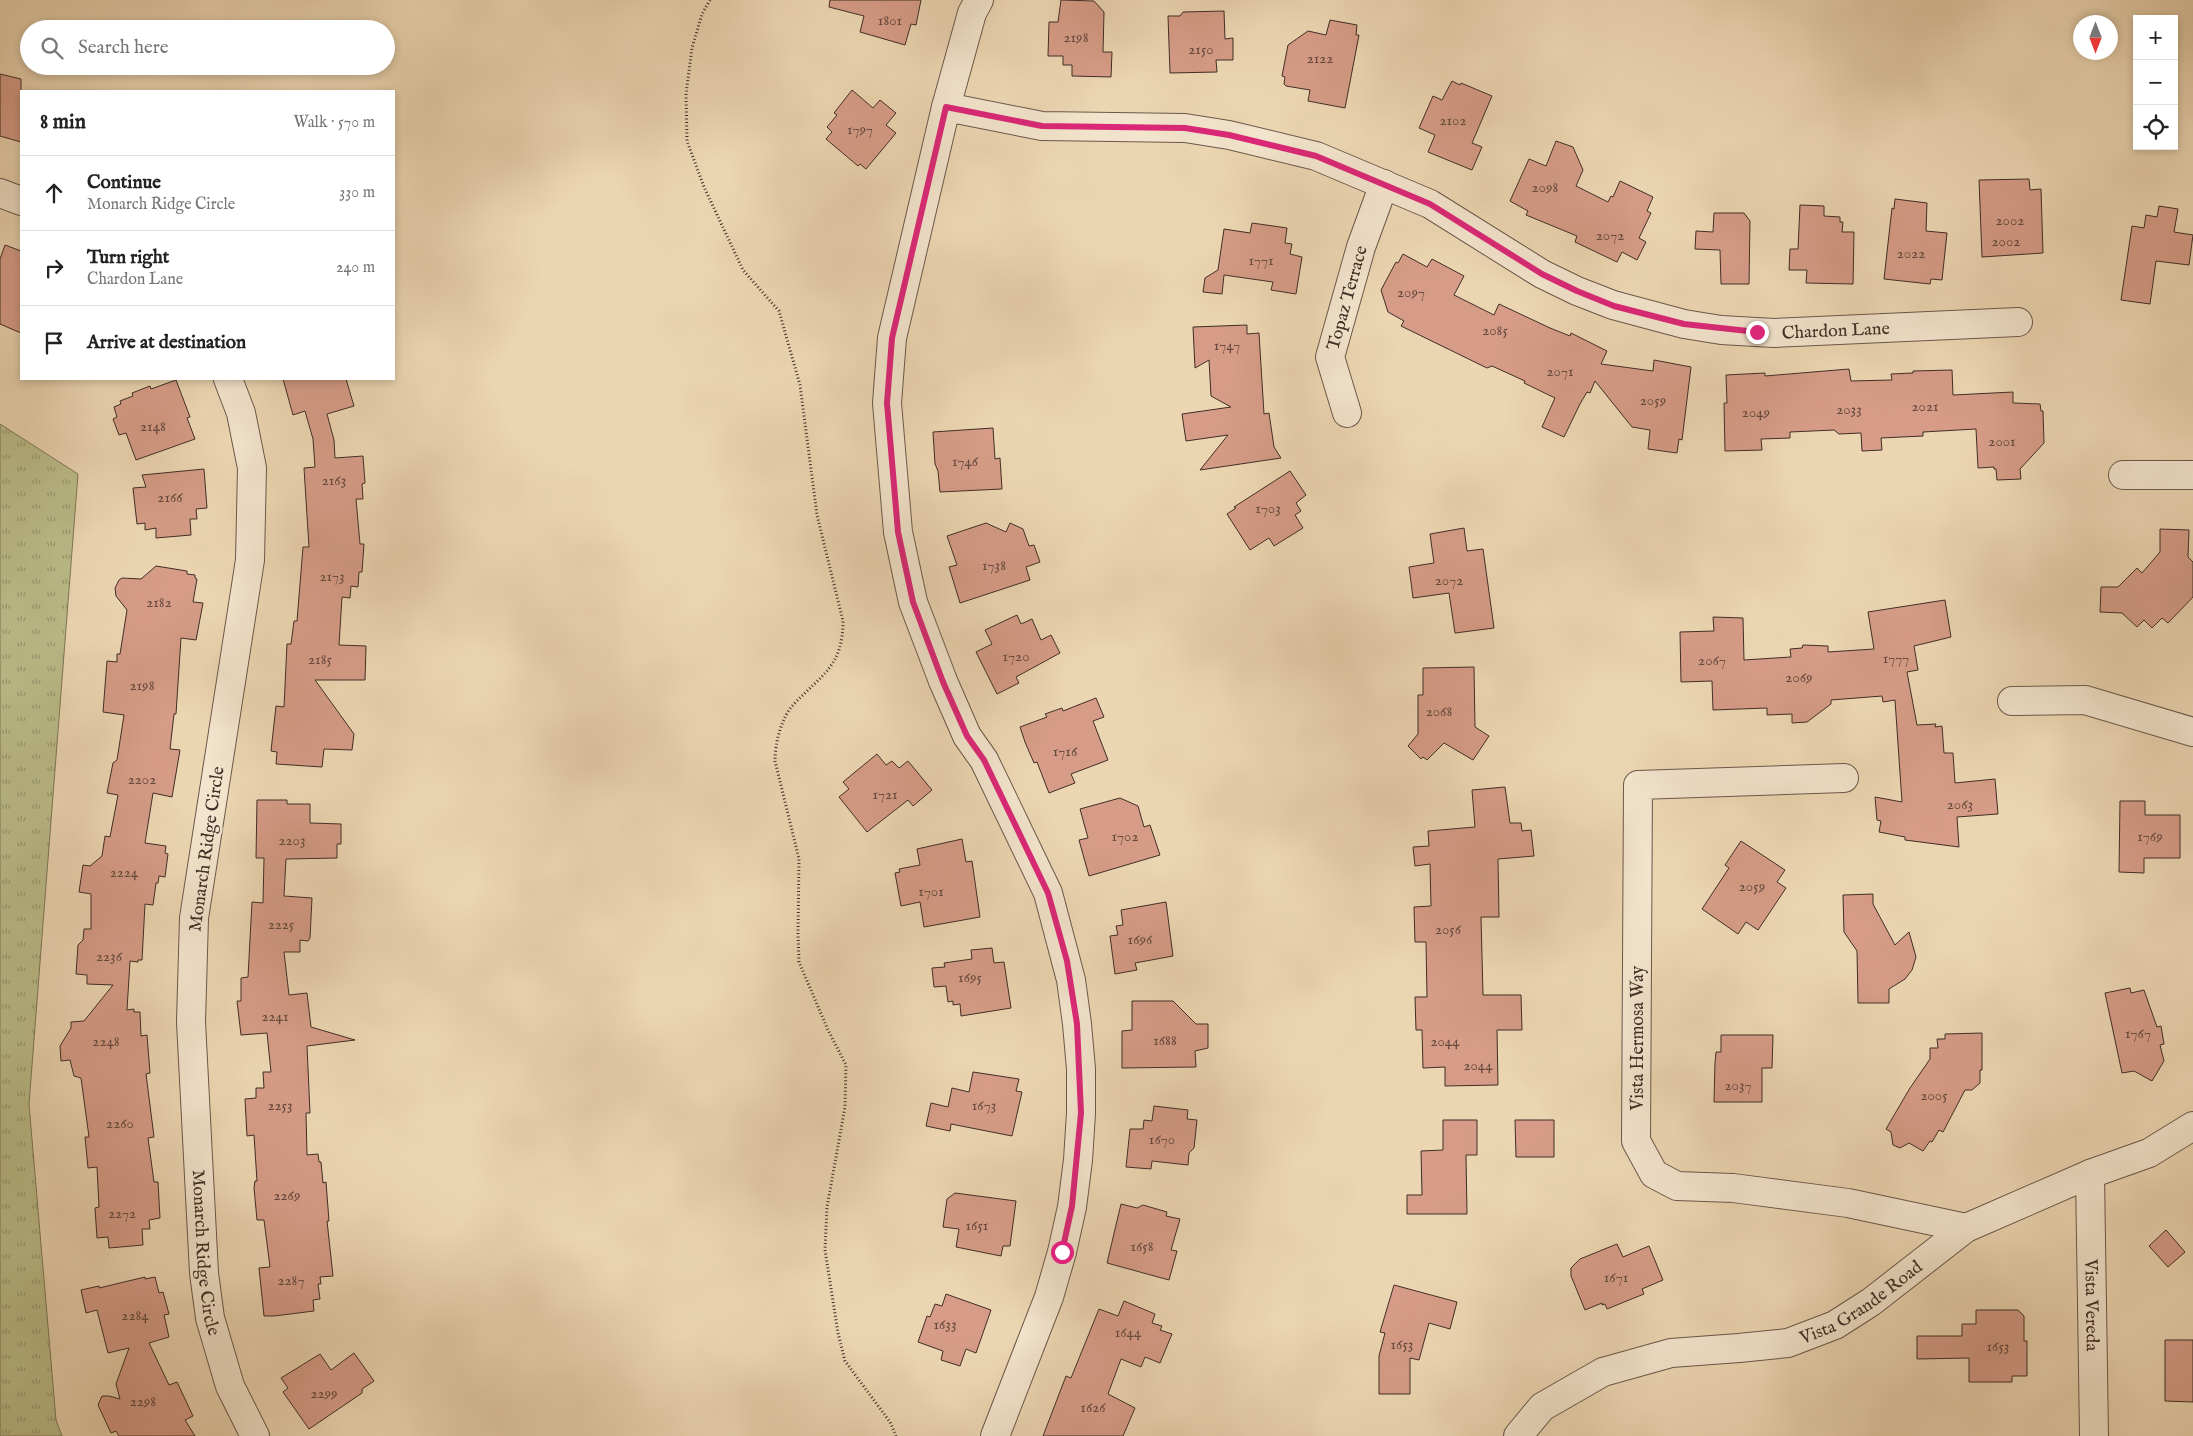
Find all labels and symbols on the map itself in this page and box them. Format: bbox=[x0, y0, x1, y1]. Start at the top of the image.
house number: 1801 bbox=[878, 11, 902, 30]
north arrow bbox=[2073, 15, 2118, 60]
house number: 2198 bbox=[1063, 28, 1089, 47]
house number: 2150 bbox=[1188, 40, 1214, 59]
house number: 2122 bbox=[1307, 49, 1333, 68]
house number: 2102 bbox=[1440, 111, 1466, 130]
house number: 1797 bbox=[847, 120, 873, 139]
house number: 2098 bbox=[1532, 178, 1559, 197]
house number: 2002 bbox=[1996, 211, 2024, 230]
house number: 2072 bbox=[1596, 226, 1624, 245]
house number: 2002 bbox=[1992, 232, 2020, 251]
street label: Topaz Terrace bbox=[1322, 243, 1374, 353]
house number: 2022 bbox=[1897, 244, 1925, 263]
house number: 1771 bbox=[1248, 251, 1274, 270]
house number: 2097 bbox=[1397, 283, 1425, 302]
street label: Chardon Lane bbox=[1781, 318, 1890, 346]
house number: 2085 bbox=[1482, 321, 1508, 340]
route end bbox=[1746, 321, 1769, 344]
house number: 1747 bbox=[1214, 336, 1240, 355]
house number: 2071 bbox=[1546, 362, 1574, 381]
house number: 2059 bbox=[1640, 391, 1666, 410]
house number: 2021 bbox=[1911, 397, 1939, 416]
house number: 2033 bbox=[1836, 400, 1862, 419]
house number: 2049 bbox=[1742, 403, 1770, 422]
house number: 2148 bbox=[140, 417, 166, 436]
house number: 2001 bbox=[1988, 432, 2016, 451]
house number: 1746 bbox=[952, 452, 979, 471]
house number: 2163 bbox=[322, 471, 346, 490]
house number: 2166 bbox=[157, 488, 183, 507]
house number: 1703 bbox=[1255, 499, 1281, 518]
house number: 1738 bbox=[982, 556, 1006, 575]
house number: 2173 bbox=[319, 567, 345, 586]
house number: 2072 bbox=[1435, 571, 1463, 590]
house number: 2182 bbox=[146, 593, 172, 612]
house number: 1720 bbox=[1002, 647, 1030, 666]
house number: 1777 bbox=[1883, 649, 1909, 668]
house number: 2185 bbox=[308, 650, 333, 669]
house number: 2067 bbox=[1698, 651, 1726, 670]
house number: 2069 bbox=[1785, 668, 1813, 687]
house number: 2198 bbox=[129, 676, 155, 695]
house number: 2068 bbox=[1426, 702, 1452, 721]
house number: 1716 bbox=[1053, 742, 1078, 761]
street label: Monarch Ridge Circle bbox=[185, 765, 230, 933]
house number: 2202 bbox=[128, 770, 156, 789]
house number: 1721 bbox=[872, 785, 898, 804]
house number: 2063 bbox=[1947, 795, 1973, 814]
house number: 1702 bbox=[1111, 827, 1139, 846]
house number: 1769 bbox=[2137, 827, 2163, 846]
house number: 2203 bbox=[278, 831, 306, 850]
house number: 2224 bbox=[110, 863, 139, 882]
house number: 2059 bbox=[1739, 877, 1765, 896]
house number: 1701 bbox=[918, 882, 944, 901]
house number: 2225 bbox=[268, 915, 295, 934]
house number: 2056 bbox=[1435, 920, 1462, 939]
house number: 1696 bbox=[1128, 930, 1153, 949]
house number: 2236 bbox=[96, 947, 123, 966]
street label: Vista Hermosa Way bbox=[1627, 965, 1650, 1111]
house number: 1695 bbox=[958, 968, 983, 987]
house number: 2241 bbox=[261, 1007, 289, 1026]
house number: 1767 bbox=[2125, 1024, 2151, 1043]
house number: 1688 bbox=[1153, 1031, 1177, 1050]
house number: 2248 bbox=[92, 1032, 120, 1051]
house number: 2044 bbox=[1430, 1032, 1460, 1051]
house number: 2044 bbox=[1463, 1056, 1493, 1075]
house number: 2037 bbox=[1724, 1076, 1752, 1095]
house number: 2005 bbox=[1920, 1086, 1948, 1105]
house number: 2253 bbox=[267, 1096, 293, 1115]
house number: 1673 bbox=[972, 1096, 996, 1115]
house number: 2260 bbox=[106, 1114, 134, 1133]
house number: 1670 bbox=[1149, 1130, 1175, 1149]
street label: Monarch Ridge Circle bbox=[186, 1169, 225, 1339]
house number: 2269 bbox=[274, 1186, 300, 1205]
house number: 2272 bbox=[108, 1204, 136, 1223]
house number: 1651 bbox=[966, 1216, 988, 1235]
house number: 1658 bbox=[1130, 1237, 1154, 1256]
route start bbox=[1051, 1241, 1074, 1264]
street label: Vista Grande Road bbox=[1796, 1256, 1928, 1351]
street label: Vista Vereda bbox=[2078, 1258, 2103, 1352]
house number: 1671 bbox=[1604, 1268, 1628, 1287]
house number: 2287 bbox=[278, 1271, 304, 1290]
house number: 2284 bbox=[121, 1306, 149, 1325]
house number: 1633 bbox=[933, 1315, 957, 1334]
house number: 1644 bbox=[1115, 1323, 1142, 1342]
house number: 1653 bbox=[1391, 1335, 1413, 1354]
house number: 1653 bbox=[1987, 1337, 2009, 1356]
house number: 2299 bbox=[310, 1384, 338, 1403]
house number: 2298 bbox=[130, 1392, 156, 1411]
house number: 1626 bbox=[1080, 1398, 1106, 1417]

